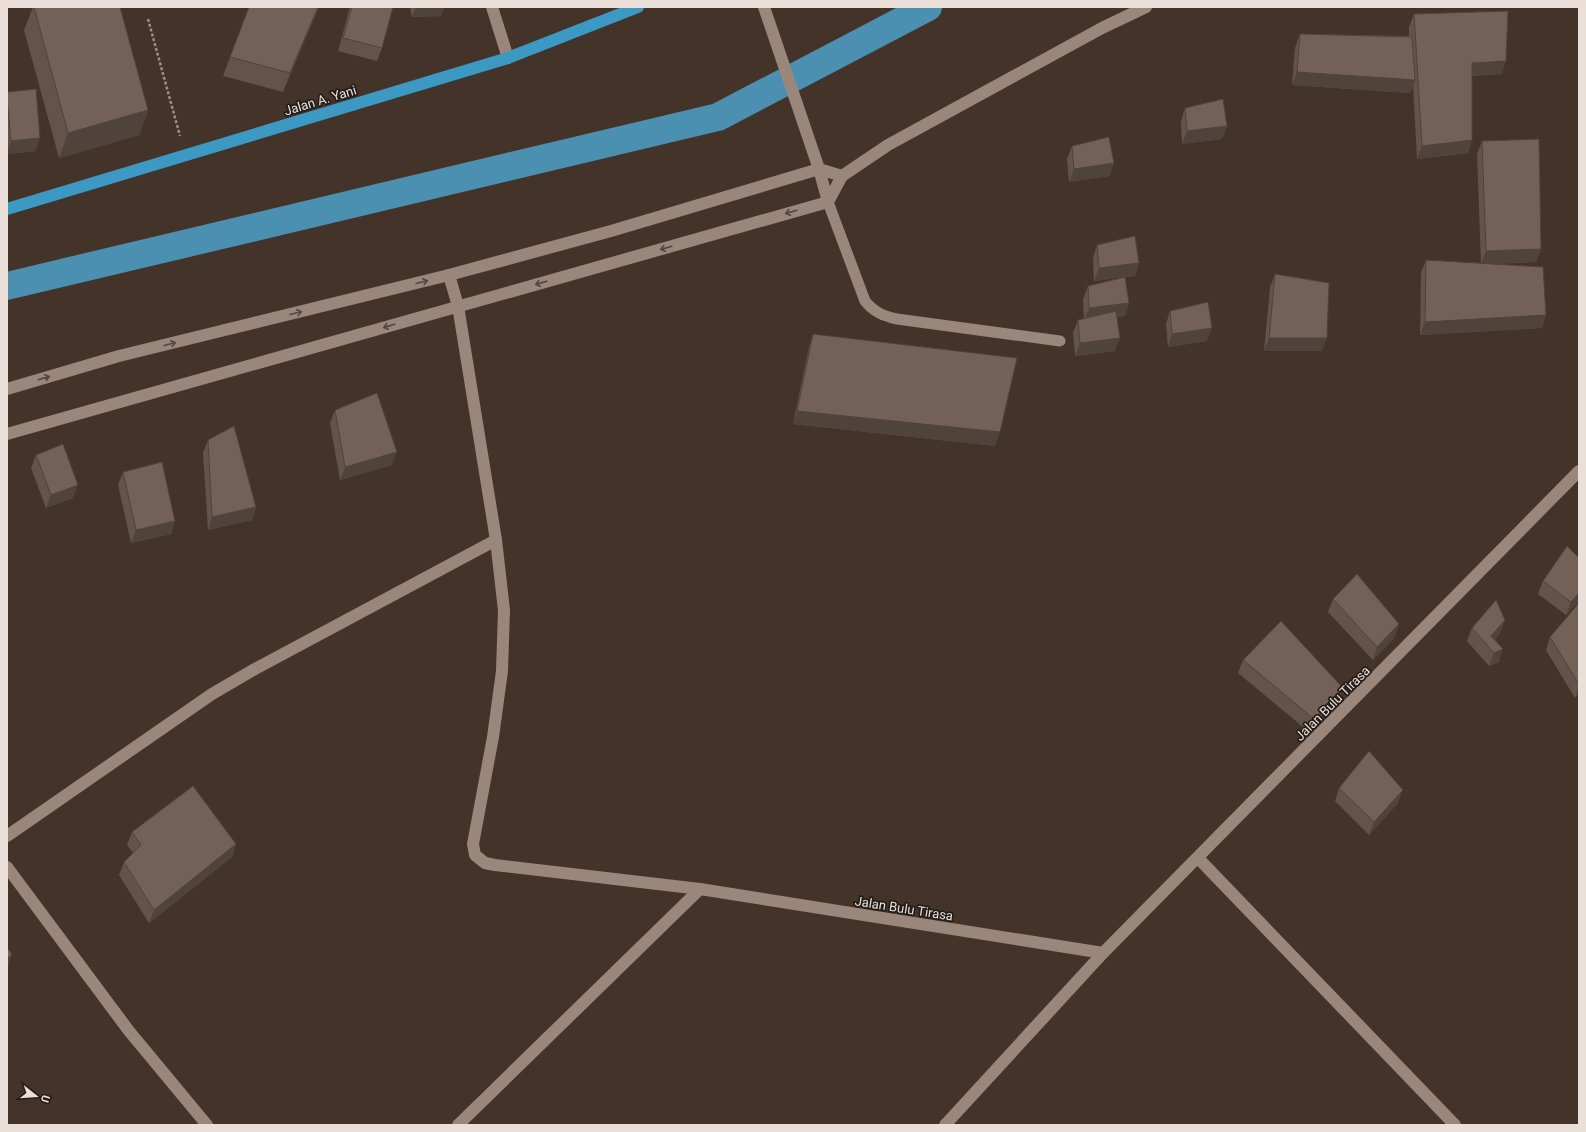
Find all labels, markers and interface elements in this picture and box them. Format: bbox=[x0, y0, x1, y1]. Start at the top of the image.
street label: Jalan A. Yani bbox=[282, 82, 358, 119]
one-way arrow bbox=[785, 209, 798, 217]
one-way arrow bbox=[659, 245, 672, 252]
one-way arrow bbox=[415, 277, 428, 285]
one-way arrow bbox=[534, 280, 547, 287]
one-way arrow bbox=[289, 308, 302, 316]
one-way arrow bbox=[382, 323, 395, 330]
one-way arrow bbox=[163, 340, 176, 347]
one-way arrow bbox=[38, 374, 51, 381]
street label: Jalan Bulu Tirasa bbox=[1292, 663, 1373, 744]
street label: Jalan Bulu Tirasa bbox=[854, 893, 954, 924]
north arrow bbox=[16, 1076, 56, 1116]
text: U bbox=[38, 1093, 52, 1104]

